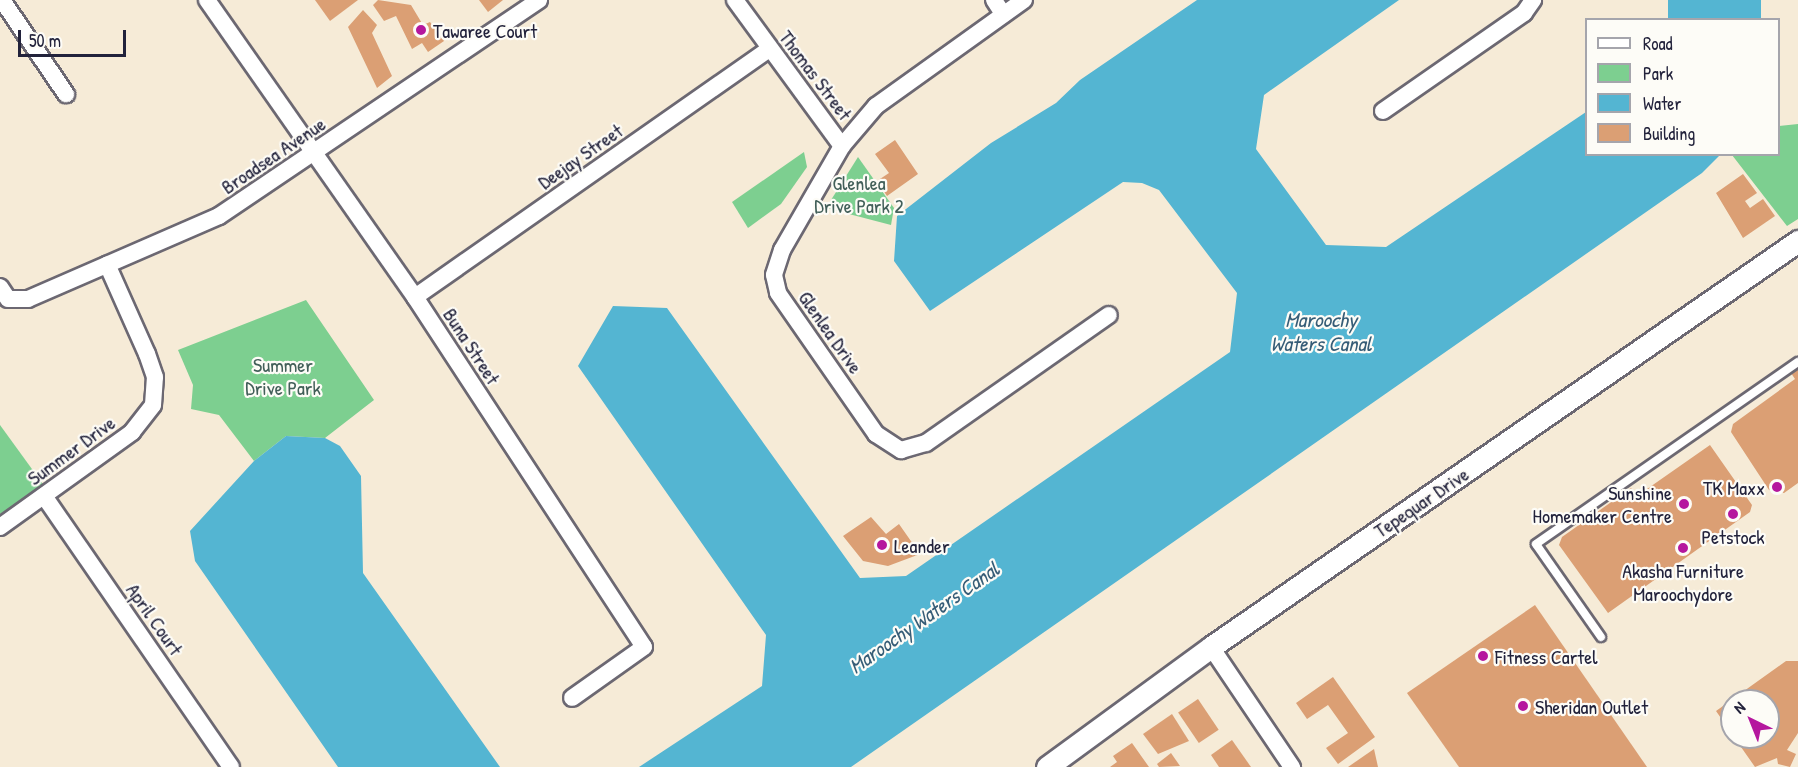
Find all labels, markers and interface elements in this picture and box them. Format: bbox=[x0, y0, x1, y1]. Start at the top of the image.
scale bar bbox=[21, 18, 129, 56]
place label: Tawaree Court bbox=[433, 18, 537, 42]
legend bbox=[1585, 18, 1780, 156]
marker: Tawaree Court bbox=[414, 23, 428, 37]
street label: Thomas Street bbox=[774, 25, 858, 125]
text: 50 m bbox=[29, 28, 61, 53]
text: Road bbox=[1643, 31, 1673, 56]
text: Park bbox=[1643, 61, 1673, 86]
text: Water bbox=[1643, 91, 1681, 116]
street label: Broadsea Avenue bbox=[216, 111, 330, 199]
street label: Deejay Street bbox=[533, 118, 627, 194]
text: Building bbox=[1643, 121, 1695, 146]
park label: Glenlea Drive Park 2 bbox=[814, 171, 904, 218]
street label: Glenlea Drive bbox=[794, 286, 868, 378]
street label: Buna Street bbox=[438, 303, 506, 389]
water label: Maroochy Waters Canal bbox=[1271, 307, 1371, 357]
park label: Summer Drive Park bbox=[245, 352, 321, 399]
street label: Summer Drive bbox=[23, 410, 119, 490]
street label: Tepequar Drive bbox=[1369, 462, 1473, 542]
place label: TK Maxx bbox=[1703, 475, 1765, 499]
place label: Sunshine Homemaker Centre bbox=[1533, 480, 1672, 527]
marker: TK Maxx bbox=[1770, 480, 1784, 494]
marker: Sunshine Homemaker Centre bbox=[1677, 497, 1691, 511]
marker: Petstock bbox=[1726, 507, 1740, 521]
place label: Petstock bbox=[1701, 524, 1765, 548]
place label: Leander bbox=[894, 533, 950, 557]
marker: Leander bbox=[875, 538, 889, 552]
marker: Akasha Furniture Maroochydore bbox=[1676, 541, 1690, 555]
water label: Maroochy Waters Canal bbox=[844, 557, 1004, 679]
place label: Akasha Furniture Maroochydore bbox=[1622, 558, 1744, 605]
street label: April Court bbox=[122, 579, 188, 659]
place label: Fitness Cartel bbox=[1495, 644, 1598, 668]
marker: Fitness Cartel bbox=[1476, 649, 1490, 663]
north arrow bbox=[1720, 689, 1780, 749]
place label: Sheridan Outlet bbox=[1535, 694, 1648, 718]
text: N bbox=[1728, 696, 1750, 718]
marker: Sheridan Outlet bbox=[1516, 699, 1530, 713]

